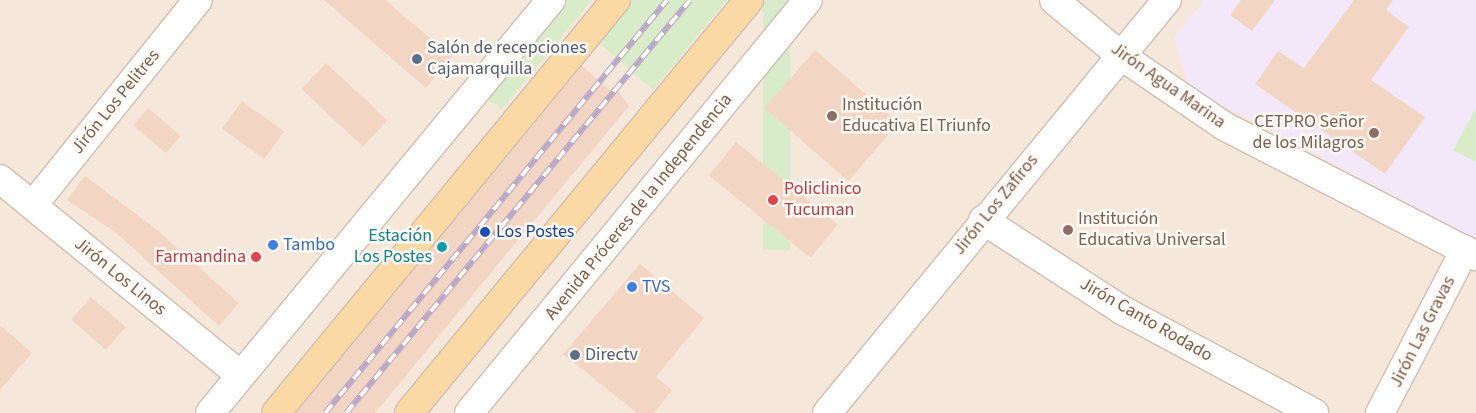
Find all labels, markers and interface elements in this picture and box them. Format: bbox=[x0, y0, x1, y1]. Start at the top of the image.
place label: Salón de recepciones Cajamarquilla bbox=[427, 38, 586, 80]
street label: Jirón Agua Marina bbox=[1106, 38, 1230, 134]
street label: Jirón Los Pelitres bbox=[67, 45, 165, 159]
marker: Salón de recepciones Cajamarquilla bbox=[411, 53, 423, 65]
street label: Avenida Próceres de la Independencia bbox=[541, 89, 737, 325]
place label: Institución Educativa El Triunfo bbox=[842, 95, 991, 138]
marker: Institución Educativa El Triunfo bbox=[826, 110, 838, 122]
place label: CETPRO Señor de los Milagros bbox=[1252, 112, 1364, 154]
marker: CETPRO Señor de los Milagros bbox=[1368, 127, 1380, 139]
street label: Jirón Los Zafiros bbox=[949, 150, 1043, 260]
place label: Policlinico Tucuman bbox=[784, 179, 862, 222]
marker: Policlinico Tucuman bbox=[766, 193, 780, 207]
place label: Institución Educativa Universal bbox=[1078, 209, 1226, 252]
place label: Los Postes bbox=[496, 221, 574, 243]
marker: Institución Educativa Universal bbox=[1062, 224, 1074, 236]
marker: Los Postes bbox=[478, 225, 492, 239]
place label: Estación Los Postes bbox=[354, 226, 432, 268]
street label: Jirón Los Linos bbox=[70, 233, 170, 321]
place label: Tambo bbox=[283, 234, 335, 256]
marker: Tambo bbox=[267, 239, 279, 251]
marker: Estación Los Postes bbox=[436, 241, 448, 253]
place label: Farmandina bbox=[155, 246, 246, 268]
marker: Farmandina bbox=[250, 251, 262, 263]
street label: Jirón Canto Rodado bbox=[1076, 273, 1216, 367]
street label: Jirón Las Gravas bbox=[1386, 273, 1460, 391]
place label: TVS bbox=[642, 276, 670, 298]
marker: TVS bbox=[626, 281, 638, 293]
place label: Directv bbox=[585, 344, 638, 366]
marker: Directv bbox=[569, 349, 581, 361]

